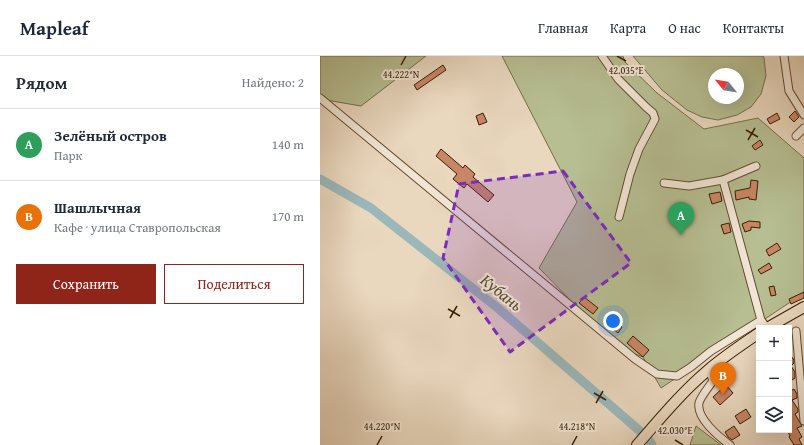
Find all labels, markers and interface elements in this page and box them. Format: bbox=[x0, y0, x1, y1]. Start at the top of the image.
text: Mapleaf bbox=[20, 14, 89, 42]
text: Главная bbox=[538, 18, 588, 38]
text: Карта bbox=[610, 18, 646, 38]
text: О нас bbox=[668, 18, 701, 38]
text: Контакты bbox=[723, 18, 784, 38]
text: 42.035°E bbox=[608, 63, 644, 78]
text: 44.222°N bbox=[383, 67, 420, 82]
north arrow bbox=[708, 68, 744, 104]
text: Рядом bbox=[16, 70, 67, 95]
text: Найдено: 2 bbox=[242, 73, 304, 92]
text: Зелёный остров bbox=[54, 125, 167, 146]
text: A bbox=[25, 135, 33, 154]
text: 140 m bbox=[272, 135, 304, 154]
text: Парк bbox=[54, 146, 82, 165]
text: Шашлычная bbox=[54, 197, 141, 218]
pin: A bbox=[668, 202, 694, 235]
text: B bbox=[25, 207, 33, 226]
text: 170 m bbox=[272, 207, 304, 226]
text: Кафе · улица Ставропольская bbox=[54, 218, 221, 237]
button: Сохранить bbox=[16, 264, 156, 304]
button: Поделиться bbox=[164, 264, 304, 304]
water label: Кубань bbox=[475, 267, 529, 317]
your location bbox=[603, 311, 623, 331]
map controls bbox=[756, 325, 792, 433]
button: + bbox=[756, 325, 792, 361]
button: − bbox=[756, 361, 792, 397]
pin: B bbox=[710, 362, 736, 395]
button: layers bbox=[756, 397, 792, 433]
text: 44.220°N bbox=[364, 419, 401, 434]
text: 44.218°N bbox=[559, 419, 596, 434]
text: 42.030°E bbox=[657, 423, 693, 438]

